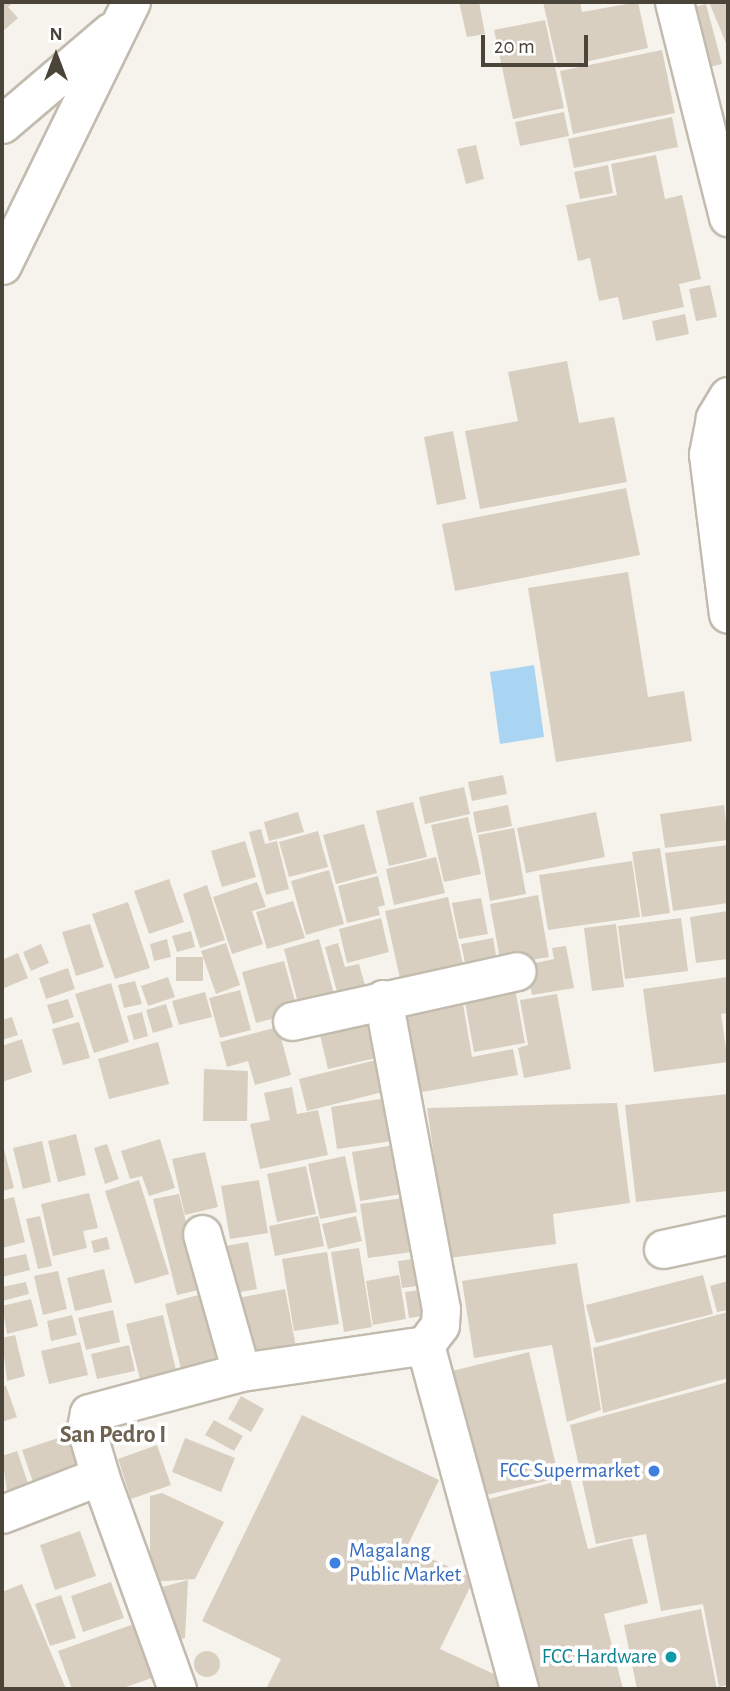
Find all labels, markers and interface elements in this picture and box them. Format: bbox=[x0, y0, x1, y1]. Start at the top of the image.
north arrow bbox=[21, 21, 91, 91]
scale bar bbox=[485, 21, 592, 65]
text: N bbox=[49, 25, 63, 44]
text: 20 m bbox=[494, 36, 535, 57]
district label: San Pedro I bbox=[60, 1422, 166, 1450]
place label: FCC Supermarket bbox=[499, 1458, 640, 1484]
marker: FCC Supermarket bbox=[646, 1463, 662, 1479]
place label: Magalang Public Market bbox=[349, 1538, 461, 1588]
marker: Magalang Public Market bbox=[327, 1555, 343, 1571]
place label: FCC Hardware bbox=[542, 1644, 657, 1670]
marker: FCC Hardware bbox=[663, 1649, 679, 1665]

